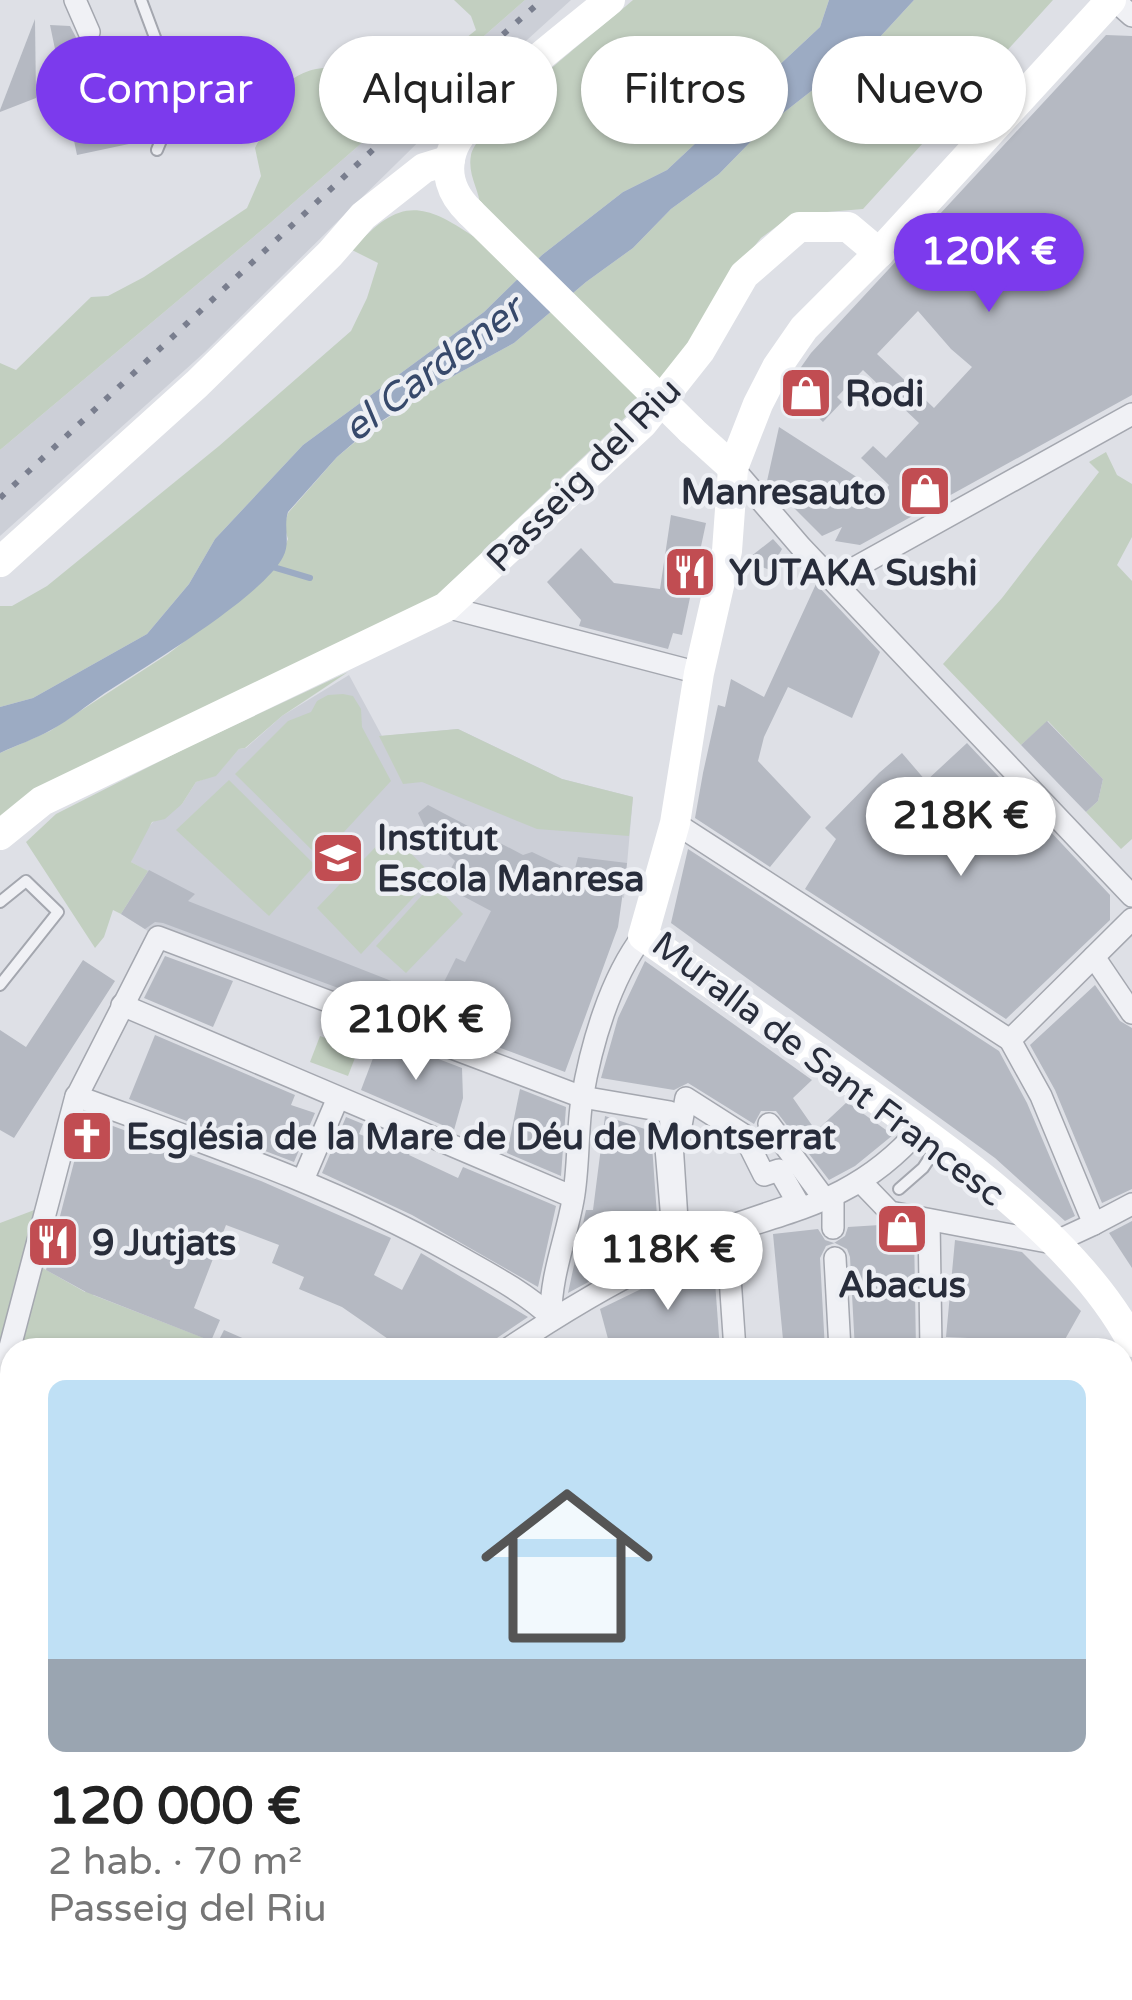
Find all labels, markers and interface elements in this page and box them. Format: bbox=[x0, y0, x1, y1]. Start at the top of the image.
chip: Comprar bbox=[36, 36, 295, 144]
chip: Alquilar bbox=[319, 36, 557, 144]
chip: Filtros bbox=[581, 36, 788, 144]
chip: Nuevo bbox=[812, 36, 1026, 144]
pin: 120K € bbox=[891, 213, 1087, 315]
text: 120K € bbox=[921, 228, 1057, 275]
water label: el Cardener bbox=[334, 283, 536, 452]
shop icon: Rodi bbox=[778, 365, 834, 421]
street label: Passeig del Riu bbox=[478, 369, 690, 581]
place label: Rodi bbox=[845, 373, 924, 416]
shop icon: Manresauto bbox=[897, 463, 953, 519]
place label: Manresauto bbox=[681, 471, 886, 514]
restaurant icon: YUTAKA Sushi bbox=[662, 544, 718, 600]
place label: YUTAKA Sushi bbox=[729, 552, 977, 595]
pin: 218K € bbox=[863, 777, 1059, 879]
text: 218K € bbox=[893, 792, 1029, 839]
place label: Institut Escola Manresa bbox=[377, 817, 645, 901]
school or university icon: Institut Escola Manresa bbox=[310, 830, 366, 886]
street label: Muralla de Sant Francesc bbox=[643, 923, 1013, 1216]
pin: 210K € bbox=[318, 981, 514, 1083]
text: 210K € bbox=[348, 996, 484, 1043]
church icon: Església de la Mare de Déu de Montserrat bbox=[59, 1108, 115, 1164]
place label: Església de la Mare de Déu de Montserrat bbox=[126, 1116, 836, 1159]
shop icon: Abacus bbox=[874, 1201, 930, 1257]
pin: 118K € bbox=[570, 1211, 766, 1313]
restaurant icon: 9 Jutjats bbox=[25, 1214, 81, 1270]
place label: 9 Jutjats bbox=[92, 1222, 236, 1265]
text: 118K € bbox=[600, 1226, 736, 1273]
place label: Abacus bbox=[838, 1264, 966, 1307]
icon: home bbox=[459, 1458, 675, 1674]
text: 120 000 € bbox=[48, 1776, 301, 1838]
text: 2 hab. · 70 m² bbox=[48, 1838, 302, 1885]
text: Passeig del Riu bbox=[48, 1885, 327, 1932]

